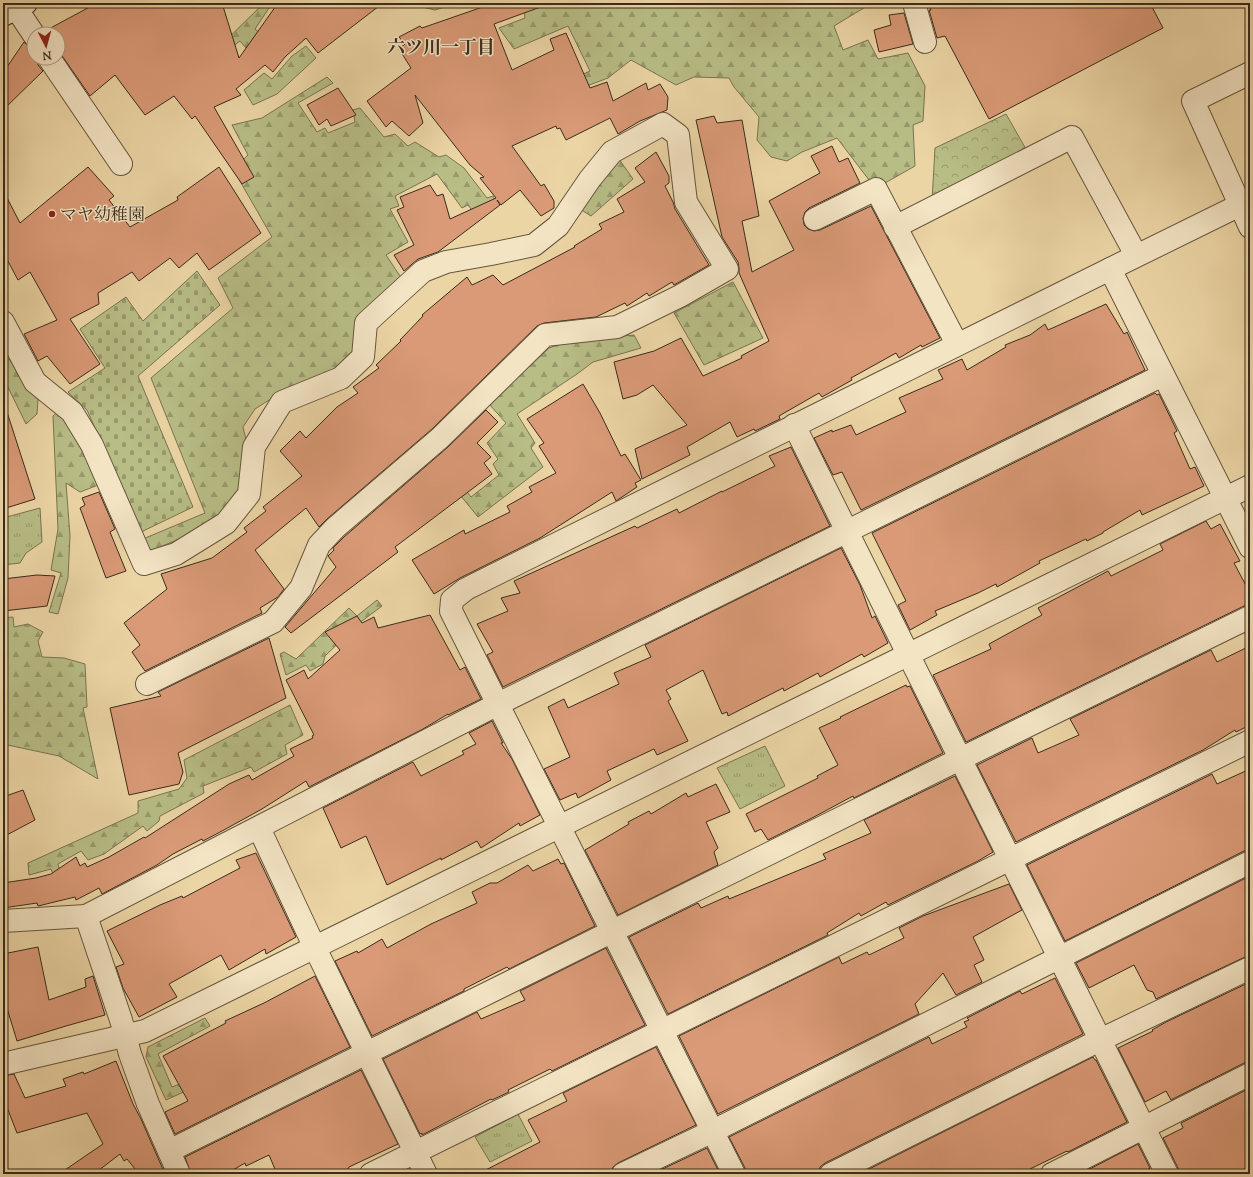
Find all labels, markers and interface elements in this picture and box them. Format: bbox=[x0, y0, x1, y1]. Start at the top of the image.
north arrow bbox=[26, 26, 66, 66]
district label: 六ツ川一丁目 bbox=[387, 36, 495, 62]
text: N bbox=[42, 46, 53, 63]
place label: マヤ幼稚園 bbox=[60, 204, 145, 228]
marker: マヤ幼稚園 bbox=[47, 209, 57, 219]

